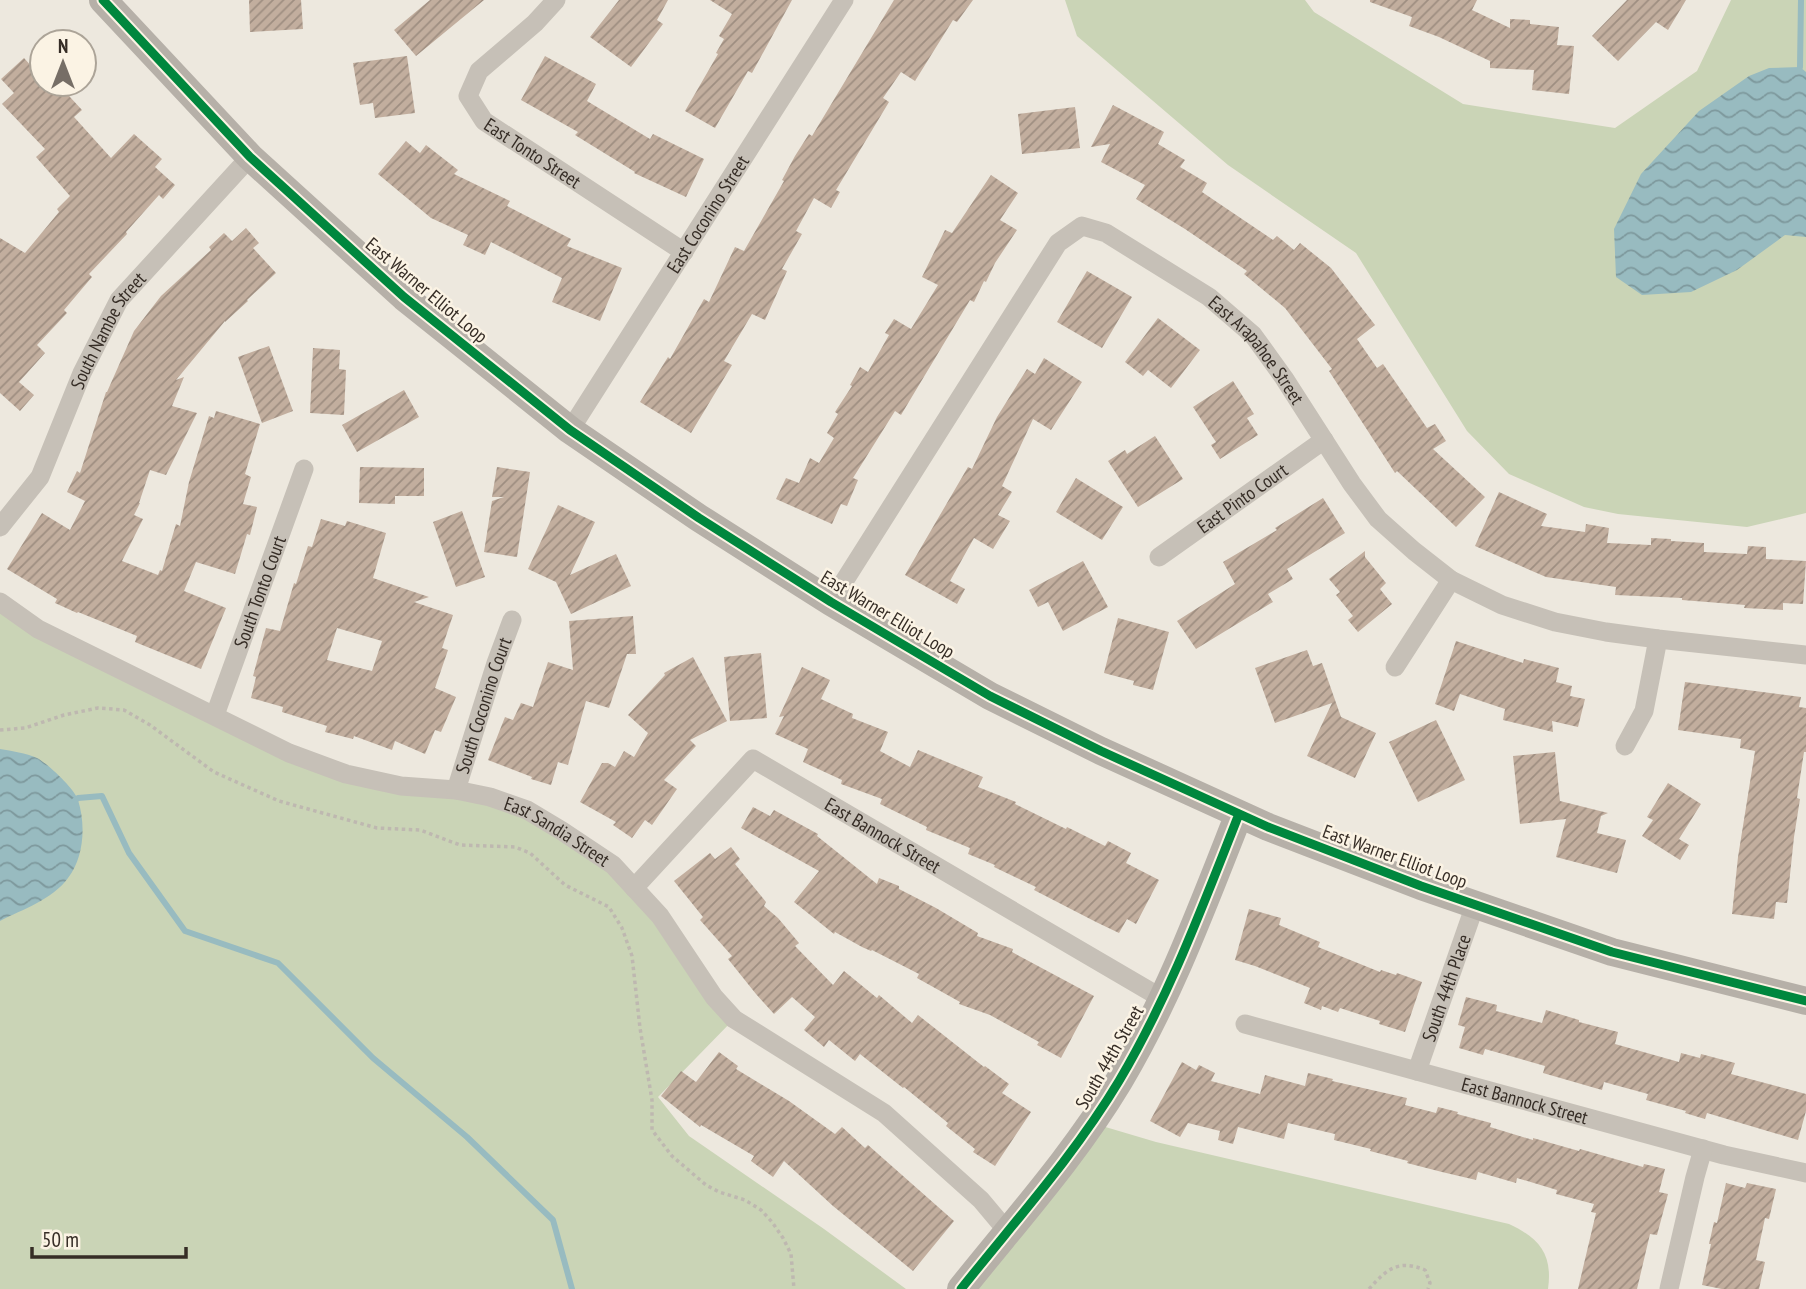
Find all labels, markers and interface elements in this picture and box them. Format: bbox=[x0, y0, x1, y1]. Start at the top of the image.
north arrow bbox=[28, 28, 98, 98]
text: N bbox=[58, 34, 68, 58]
street label: East Tonto Street bbox=[480, 112, 586, 194]
street label: East Coconino Street bbox=[661, 150, 754, 277]
street label: East Warner Elliot Loop bbox=[361, 232, 493, 348]
street label: South Nambe Street bbox=[65, 266, 151, 393]
street label: East Arapahoe Street bbox=[1204, 290, 1310, 409]
street label: East Pinto Court bbox=[1192, 457, 1293, 538]
street label: South Tonto Court bbox=[228, 532, 291, 651]
street label: East Warner Elliot Loop bbox=[817, 565, 959, 663]
street label: South Coconino Court bbox=[450, 633, 517, 776]
street label: East Sandia Street bbox=[501, 791, 615, 872]
street label: East Bannock Street bbox=[821, 792, 946, 879]
street label: East Warner Elliot Loop bbox=[1320, 819, 1470, 893]
street label: South 44th Place bbox=[1416, 931, 1476, 1045]
street label: South 44th Street bbox=[1070, 1000, 1149, 1113]
street label: East Bannock Street bbox=[1459, 1072, 1591, 1129]
scale bar bbox=[32, 1216, 186, 1260]
text: 50 m bbox=[42, 1226, 79, 1253]

